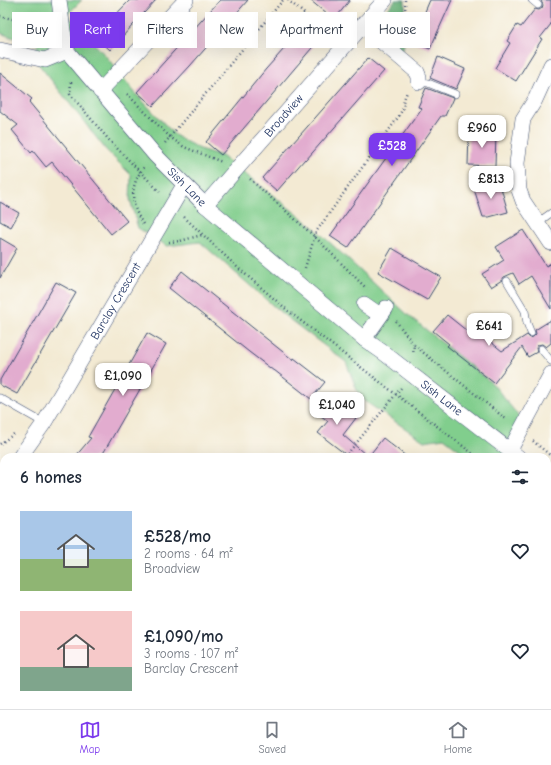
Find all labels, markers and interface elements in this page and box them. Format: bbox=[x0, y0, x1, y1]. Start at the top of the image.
chip: Buy bbox=[12, 12, 62, 48]
chip: Rent bbox=[70, 12, 125, 48]
chip: Filters bbox=[133, 12, 197, 48]
chip: New bbox=[205, 12, 258, 48]
chip: Apartment bbox=[266, 12, 357, 48]
chip: House bbox=[365, 12, 430, 48]
street label: Broadview bbox=[261, 91, 306, 140]
pin: £960 bbox=[458, 115, 506, 149]
text: £960 bbox=[467, 120, 497, 135]
pin: £528 bbox=[368, 133, 416, 167]
text: £528 bbox=[378, 138, 406, 153]
street label: Sish Lane bbox=[164, 164, 209, 209]
pin: £813 bbox=[467, 166, 515, 200]
text: £813 bbox=[478, 171, 504, 186]
street label: Barclay Crescent bbox=[88, 260, 144, 342]
pin: £641 bbox=[465, 313, 513, 347]
text: £641 bbox=[476, 318, 502, 333]
pin: £1,090 bbox=[90, 363, 156, 397]
text: £1,090 bbox=[104, 368, 142, 383]
street label: Sish Lane bbox=[418, 377, 466, 418]
pin: £1,040 bbox=[304, 392, 370, 426]
text: £1,040 bbox=[318, 397, 356, 412]
icon: filters bbox=[509, 466, 531, 488]
text: 6 homes bbox=[20, 468, 82, 487]
icon: home bbox=[52, 527, 100, 575]
text: £528/mo bbox=[144, 527, 211, 546]
icon: heart bbox=[509, 540, 531, 562]
text: 2 rooms · 64 m² bbox=[144, 546, 233, 561]
text: Broadview bbox=[144, 561, 200, 576]
icon: home bbox=[52, 627, 100, 675]
text: £1,090/mo bbox=[144, 627, 223, 646]
icon: heart bbox=[509, 640, 531, 662]
text: 3 rooms · 107 m² bbox=[144, 646, 238, 661]
text: Barclay Crescent bbox=[144, 661, 238, 676]
tab: Map bbox=[79, 719, 101, 756]
tab: Saved bbox=[259, 719, 286, 756]
tab: Home bbox=[444, 719, 472, 756]

